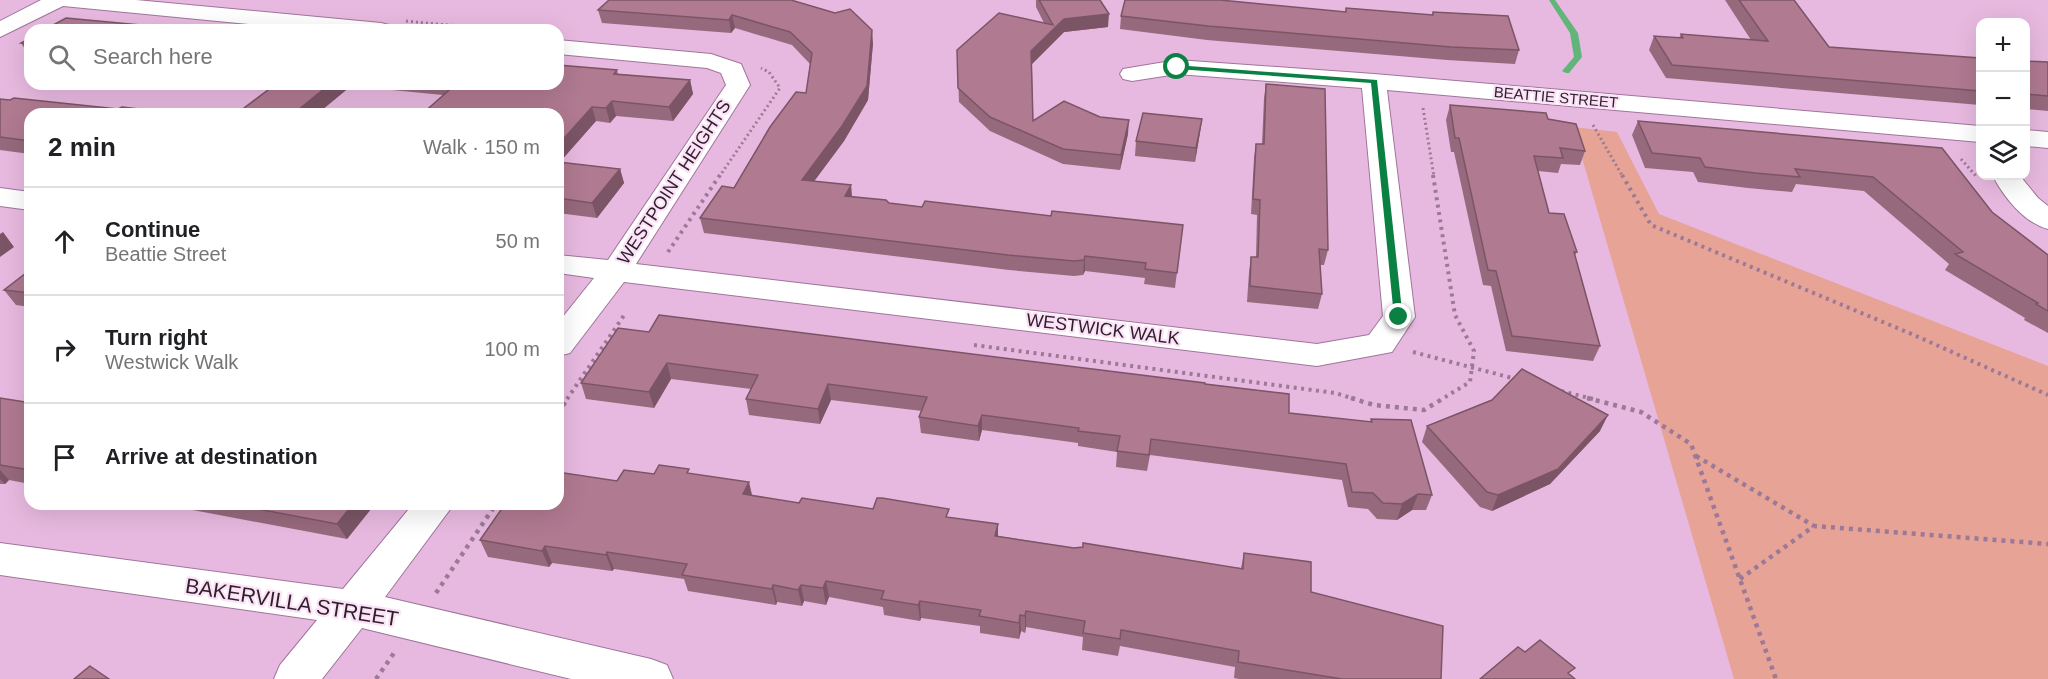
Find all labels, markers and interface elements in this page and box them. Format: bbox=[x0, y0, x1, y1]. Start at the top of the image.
map controls bbox=[1976, 18, 2030, 180]
button: + bbox=[1976, 18, 2030, 72]
search box bbox=[24, 24, 564, 90]
icon: search bbox=[45, 41, 78, 74]
text: Search here bbox=[93, 44, 213, 69]
route start bbox=[1163, 53, 1189, 79]
button: − bbox=[1976, 72, 2030, 126]
street label: BEATTIE STREET bbox=[1493, 83, 1619, 111]
street label: WESTPOINT HEIGHTS bbox=[613, 96, 735, 268]
button: layers bbox=[1976, 126, 2030, 180]
text: 2 min bbox=[48, 132, 116, 162]
text: Walk · 150 m bbox=[423, 136, 540, 158]
text: Continue bbox=[105, 217, 200, 242]
icon: ahead bbox=[48, 225, 81, 258]
text: 50 m bbox=[496, 230, 540, 252]
text: Beattie Street bbox=[105, 243, 226, 265]
route end bbox=[1385, 303, 1411, 329]
street label: WESTWICK WALK bbox=[1025, 310, 1181, 348]
text: Turn right bbox=[105, 325, 207, 350]
icon: right bbox=[48, 333, 81, 366]
text: 100 m bbox=[484, 338, 540, 360]
text: Westwick Walk bbox=[105, 351, 238, 373]
icon: arrive bbox=[48, 441, 81, 474]
text: Arrive at destination bbox=[105, 444, 318, 469]
street label: BAKERVILLA STREET bbox=[184, 574, 400, 630]

